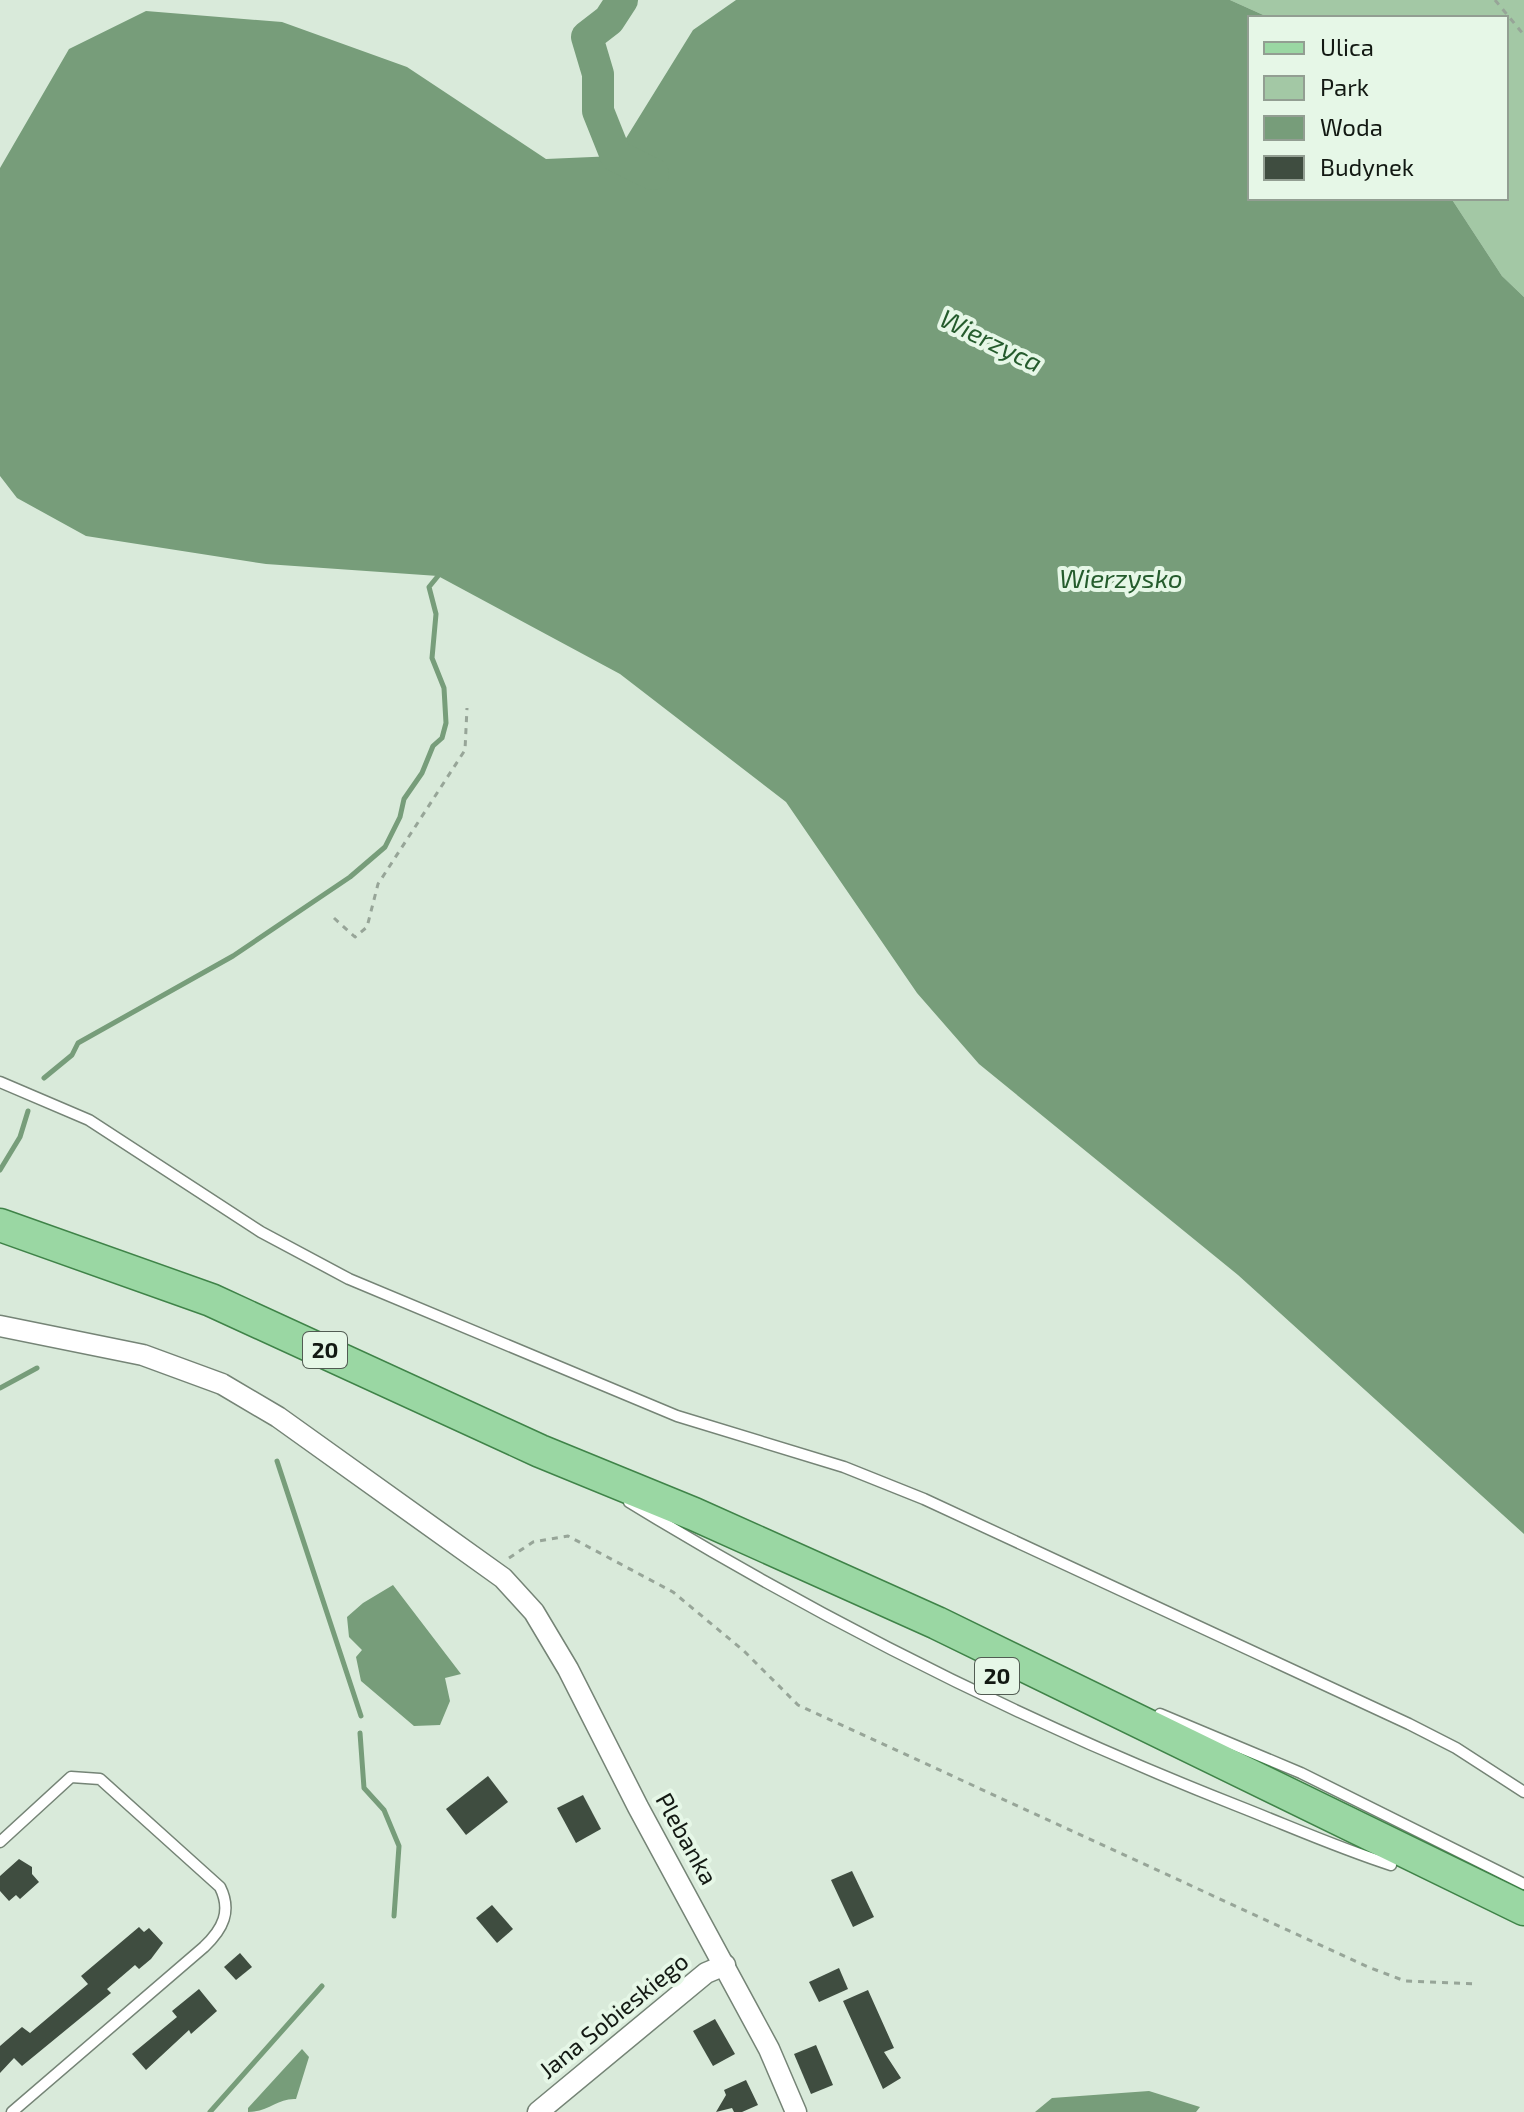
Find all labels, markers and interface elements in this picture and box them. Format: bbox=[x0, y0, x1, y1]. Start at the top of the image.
legend bbox=[1248, 16, 1508, 200]
text: Ulica bbox=[1320, 32, 1374, 61]
text: Park bbox=[1320, 72, 1369, 101]
text: Woda bbox=[1320, 112, 1383, 141]
text: Budynek bbox=[1320, 152, 1414, 181]
water label: Wierzyca bbox=[935, 302, 1048, 379]
water label: Wierzysko bbox=[1059, 562, 1183, 594]
road number: 20 bbox=[303, 1332, 347, 1368]
road number: 20 bbox=[975, 1658, 1019, 1694]
street label: Plebanka bbox=[650, 1787, 724, 1889]
street label: Jana Sobieskiego bbox=[533, 1946, 694, 2084]

